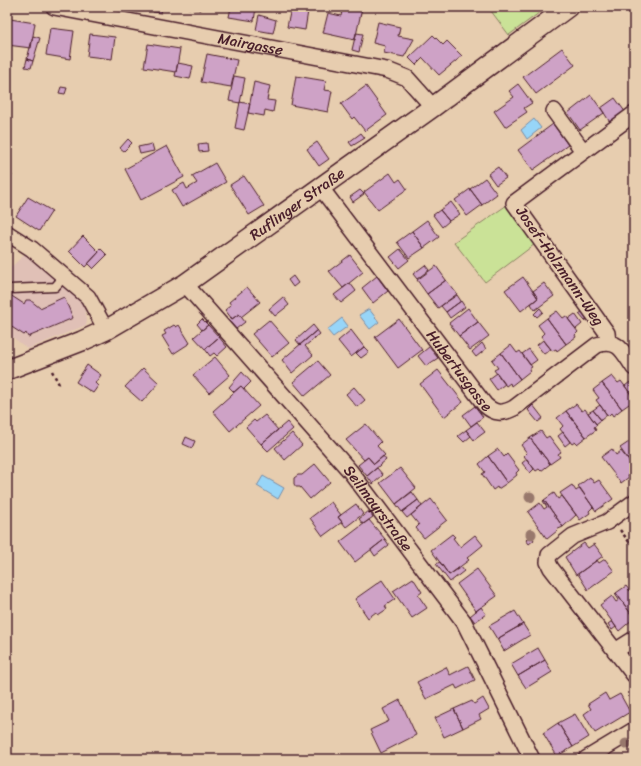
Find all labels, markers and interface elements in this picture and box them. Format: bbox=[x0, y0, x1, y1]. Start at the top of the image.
street label: Mairgasse bbox=[216, 25, 286, 63]
street label: Ruflinger Straße bbox=[244, 161, 351, 247]
street label: Josef-Holzmann-Weg bbox=[508, 200, 611, 332]
street label: Hubertusgasse bbox=[419, 324, 498, 419]
street label: Seilmayrstraße bbox=[337, 459, 420, 557]

